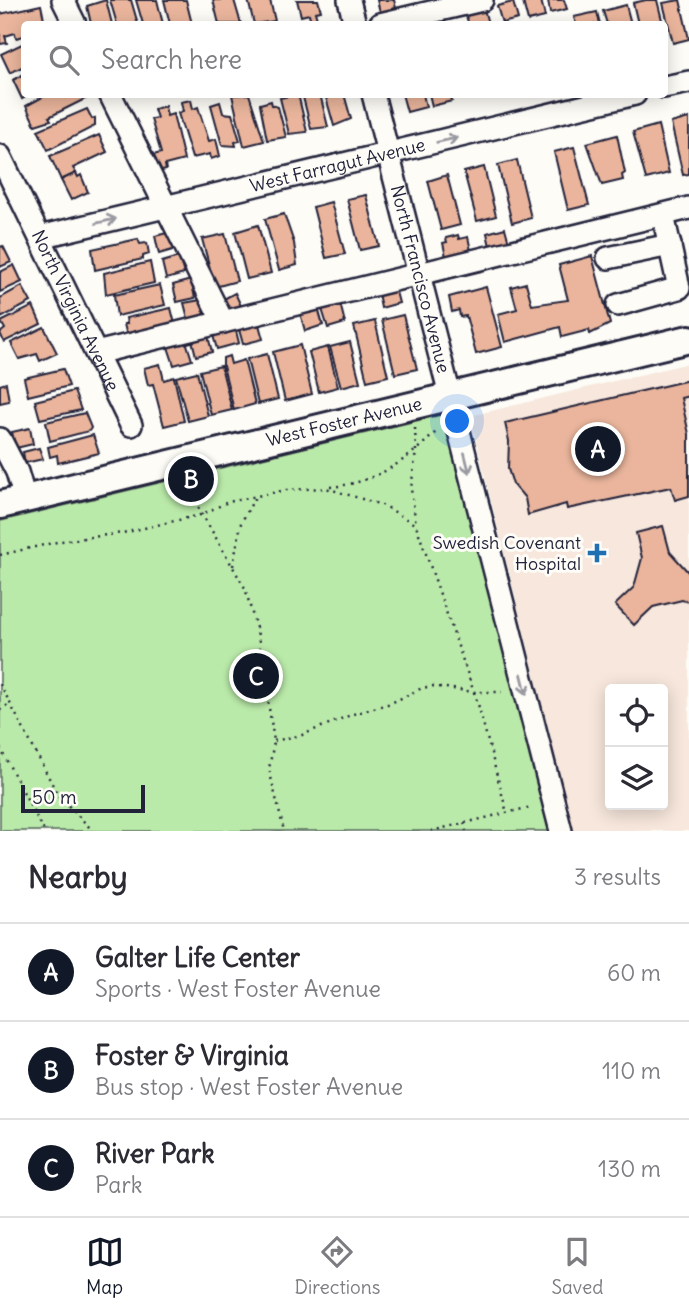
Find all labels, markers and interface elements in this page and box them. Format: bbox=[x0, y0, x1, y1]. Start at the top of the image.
search box bbox=[21, 21, 668, 98]
icon: search bbox=[45, 41, 83, 79]
text: Search here bbox=[101, 43, 242, 76]
street label: West Farragut Avenue bbox=[247, 133, 427, 197]
one-way arrow bbox=[435, 133, 458, 146]
street label: North Francisco Avenue bbox=[386, 183, 456, 375]
one-way arrow bbox=[94, 214, 117, 228]
street label: North Virginia Avenue bbox=[27, 226, 125, 395]
street label: West Foster Avenue bbox=[264, 392, 424, 451]
your location bbox=[440, 404, 474, 438]
pin: A bbox=[575, 423, 621, 475]
one-way arrow bbox=[461, 451, 474, 474]
pin: B bbox=[168, 453, 214, 505]
place label: Swedish Covenant Hospital bbox=[433, 531, 581, 575]
marker: Swedish Covenant Hospital bbox=[587, 543, 607, 563]
pin: C bbox=[233, 650, 279, 702]
one-way arrow bbox=[518, 673, 531, 695]
map controls bbox=[605, 684, 668, 810]
button: locate bbox=[605, 684, 668, 747]
button: layers bbox=[605, 747, 668, 810]
scale bar bbox=[21, 782, 145, 814]
text: 50 m bbox=[32, 785, 77, 809]
text: Nearby bbox=[28, 858, 128, 896]
text: 3 results bbox=[574, 862, 661, 891]
text: Galter Life Center bbox=[95, 941, 300, 974]
text: A bbox=[44, 958, 58, 987]
text: 60 m bbox=[607, 958, 661, 987]
text: Sports · West Foster Avenue bbox=[95, 974, 381, 1003]
text: Foster & Virginia bbox=[95, 1039, 289, 1072]
text: B bbox=[43, 1056, 59, 1085]
text: 110 m bbox=[602, 1056, 661, 1085]
text: Bus stop · West Foster Avenue bbox=[95, 1072, 403, 1101]
text: River Park bbox=[95, 1137, 215, 1170]
text: C bbox=[43, 1154, 59, 1183]
text: 130 m bbox=[598, 1154, 661, 1183]
text: Park bbox=[95, 1170, 143, 1199]
tab: Map bbox=[86, 1233, 124, 1299]
tab: Directions bbox=[295, 1233, 380, 1299]
tab: Saved bbox=[551, 1233, 603, 1299]

